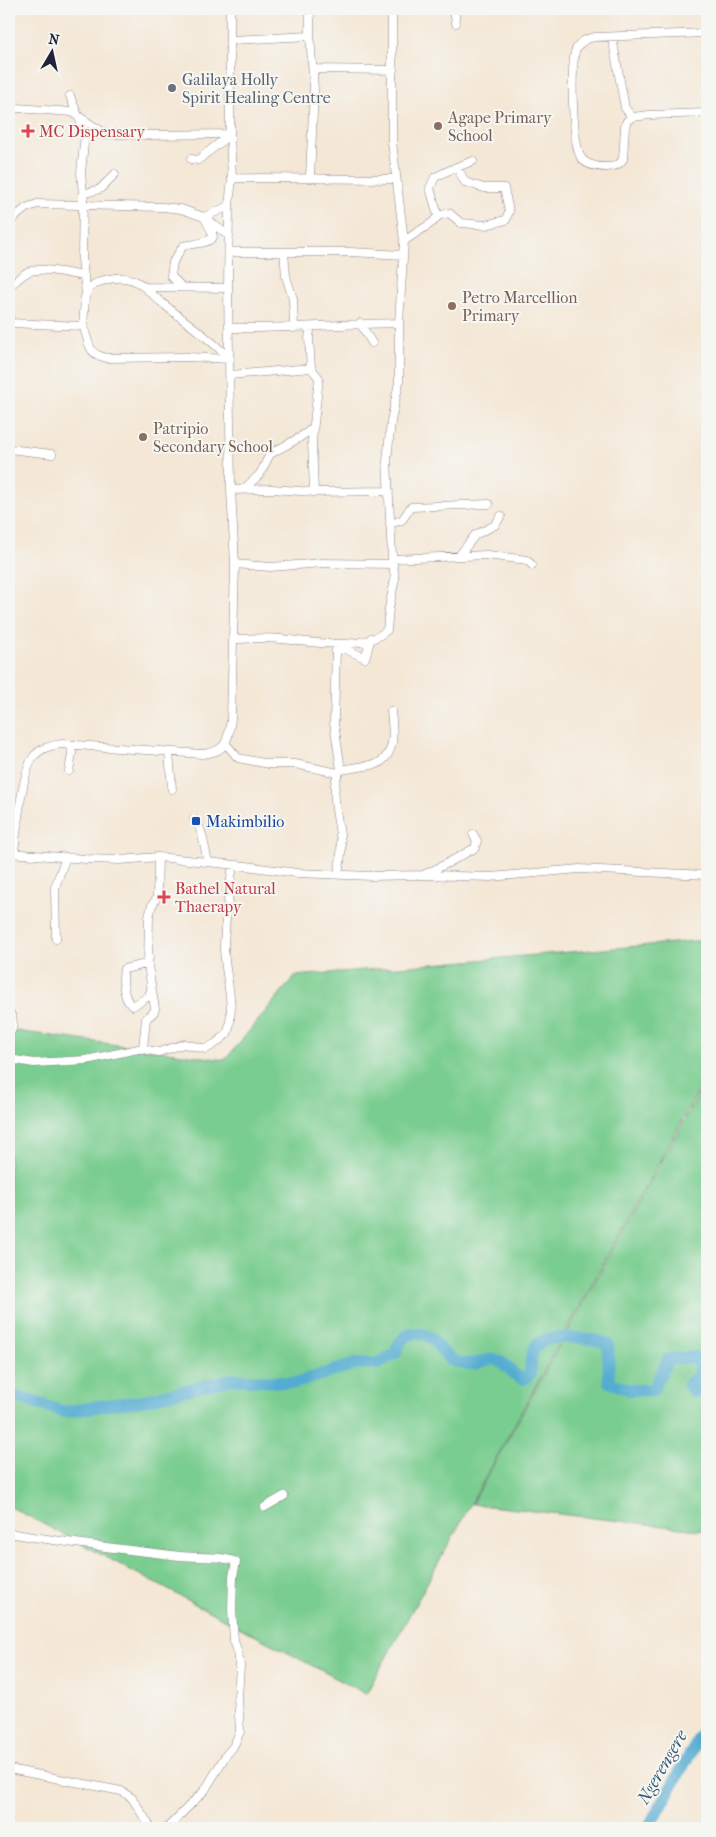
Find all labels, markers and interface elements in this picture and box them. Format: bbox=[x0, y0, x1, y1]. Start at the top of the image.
north arrow bbox=[28, 28, 78, 78]
text: N bbox=[47, 30, 61, 49]
place label: Galilaya Holly Spirit Healing Centre bbox=[182, 70, 331, 107]
marker: Galilaya Holly Spirit Healing Centre bbox=[166, 82, 178, 94]
place label: Agape Primary School bbox=[447, 108, 552, 145]
marker: Agape Primary School bbox=[432, 120, 444, 132]
place label: MC Dispensary bbox=[39, 122, 146, 141]
marker: MC Dispensary bbox=[21, 124, 35, 138]
place label: Petro Marcellion Primary bbox=[462, 288, 578, 325]
marker: Petro Marcellion Primary bbox=[446, 300, 458, 312]
place label: Patripio Secondary School bbox=[153, 419, 274, 456]
marker: Patripio Secondary School bbox=[137, 431, 149, 443]
place label: Makimbilio bbox=[206, 812, 284, 831]
marker: Makimbilio bbox=[190, 815, 202, 827]
place label: Bathel Natural Thaerapy bbox=[175, 879, 276, 916]
marker: Bathel Natural Thaerapy bbox=[157, 890, 171, 904]
water label: Ngerengere bbox=[632, 1726, 692, 1809]

